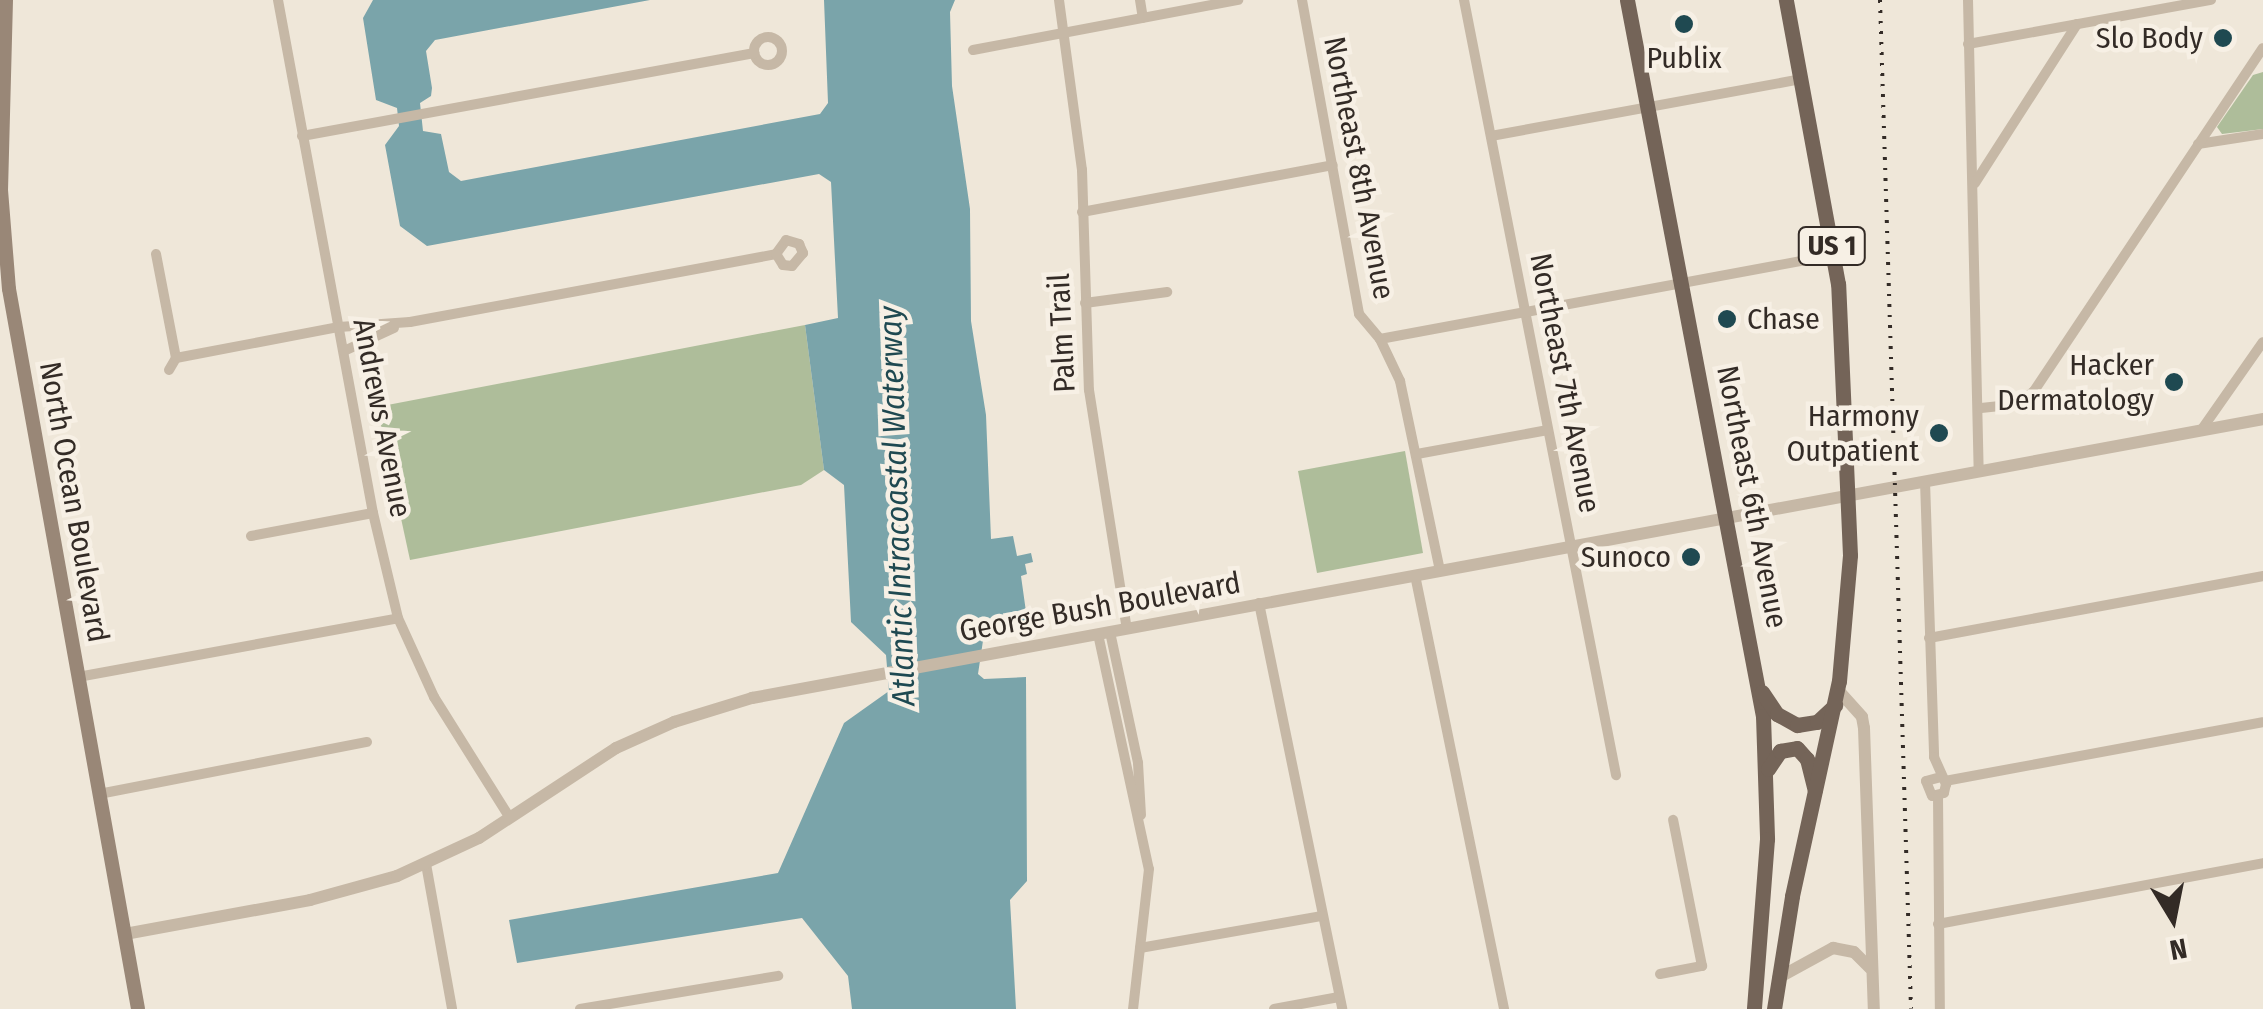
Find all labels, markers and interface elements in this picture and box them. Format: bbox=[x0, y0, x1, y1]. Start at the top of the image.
marker: Publix bbox=[1673, 13, 1695, 35]
place label: Slo Body bbox=[2096, 20, 2203, 56]
marker: Slo Body bbox=[2212, 27, 2234, 49]
street label: Northeast 8th Avenue bbox=[1316, 34, 1402, 302]
place label: Publix bbox=[1646, 40, 1722, 76]
road number: US 1 bbox=[1797, 223, 1867, 269]
street label: Northeast 7th Avenue bbox=[1522, 250, 1608, 516]
street label: Palm Trail bbox=[1041, 272, 1083, 394]
place label: Chase bbox=[1747, 301, 1820, 337]
water label: Atlantic Intracoastal Waterway bbox=[871, 306, 923, 706]
marker: Chase bbox=[1716, 308, 1738, 330]
street label: Andrews Avenue bbox=[345, 316, 419, 520]
place label: Hacker Dermatology bbox=[1997, 347, 2154, 418]
street label: North Ocean Boulevard bbox=[32, 359, 116, 645]
street label: Northeast 6th Avenue bbox=[1709, 363, 1795, 631]
marker: Hacker Dermatology bbox=[2163, 371, 2185, 393]
place label: Harmony Outpatient bbox=[1786, 398, 1919, 468]
marker: Harmony Outpatient bbox=[1928, 422, 1950, 444]
place label: Sunoco bbox=[1581, 539, 1671, 575]
marker: Sunoco bbox=[1680, 546, 1702, 568]
street label: George Bush Boulevard bbox=[957, 565, 1243, 649]
north arrow bbox=[2123, 869, 2223, 969]
text: N bbox=[2167, 931, 2189, 967]

